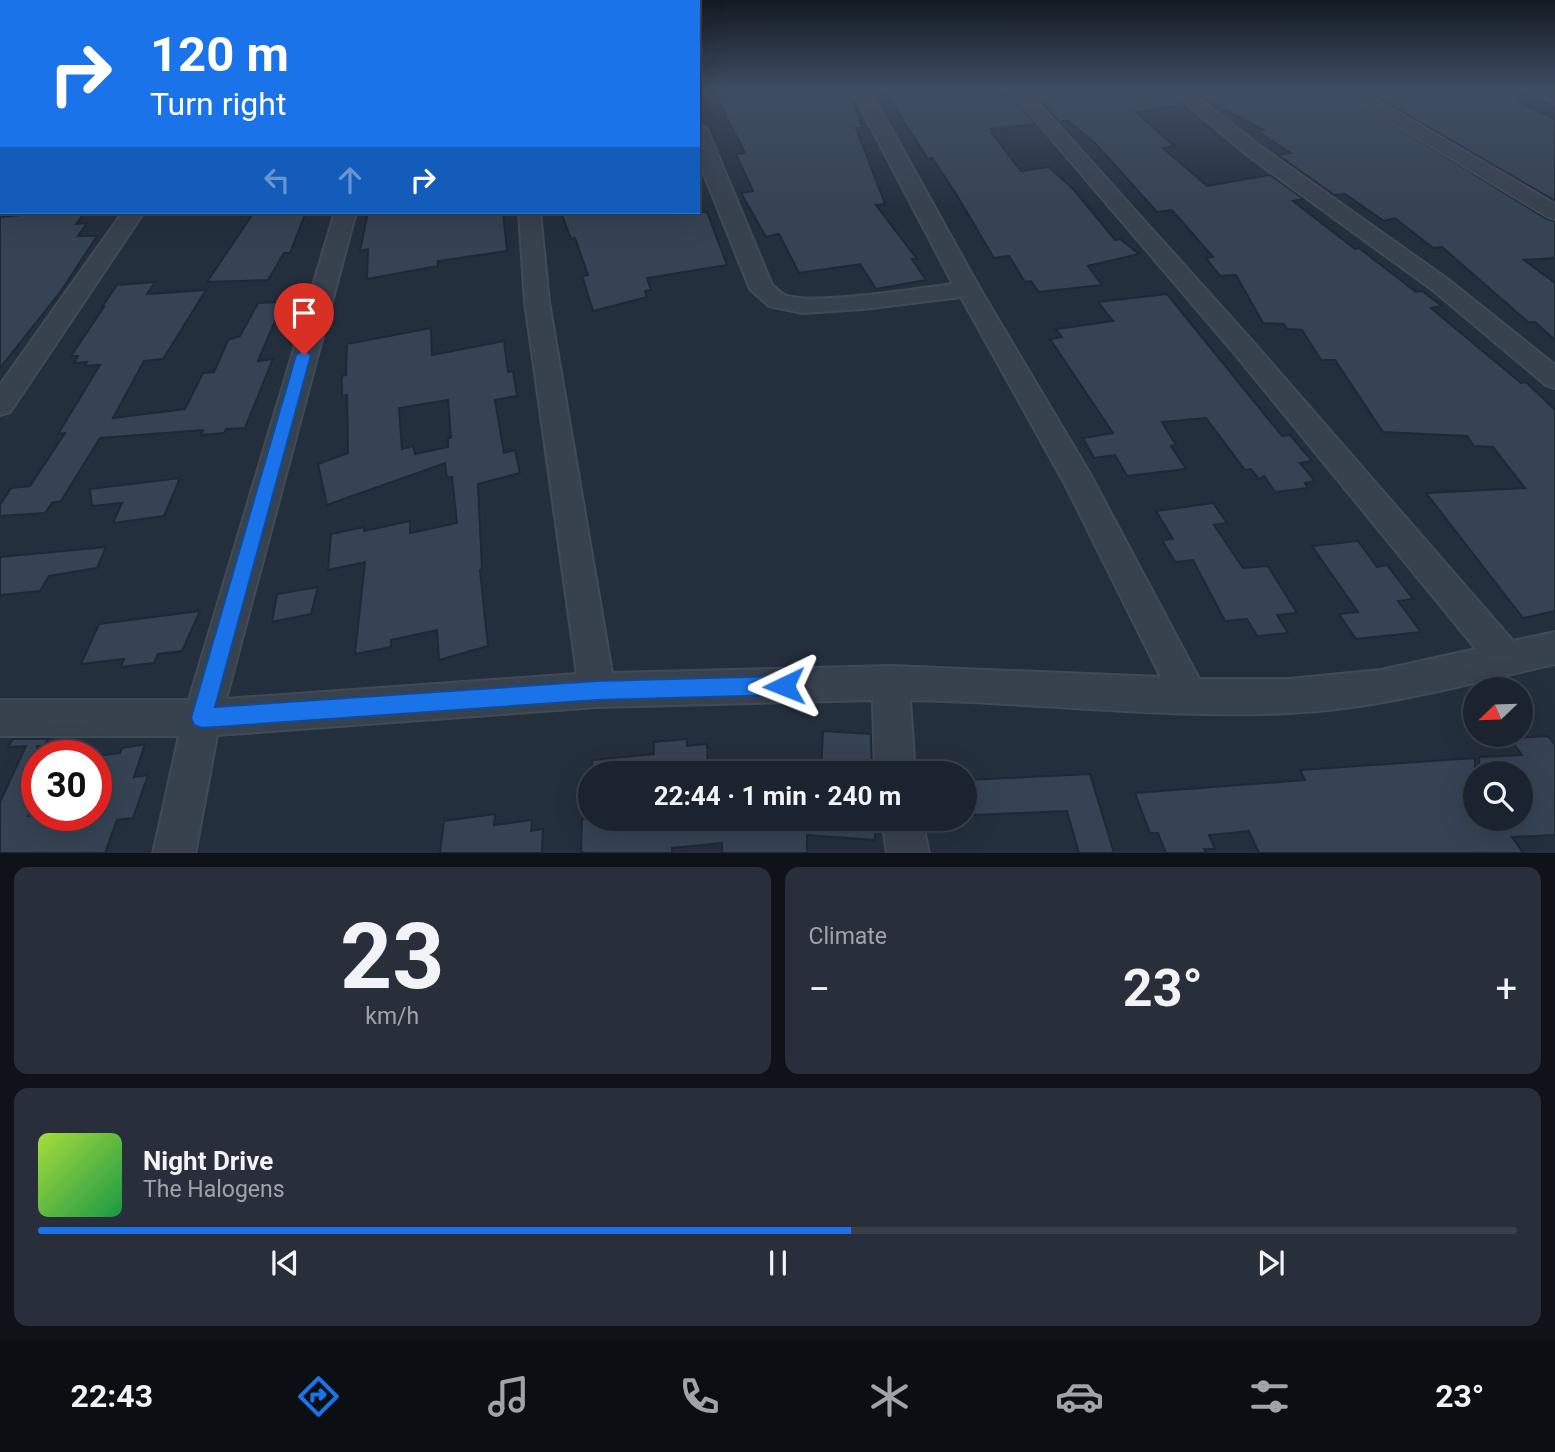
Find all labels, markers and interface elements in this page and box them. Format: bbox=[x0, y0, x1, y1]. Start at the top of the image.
text: 120 m bbox=[150, 26, 289, 83]
icon: right bbox=[35, 28, 126, 119]
text: Turn right bbox=[150, 85, 286, 123]
icon: left bbox=[258, 161, 296, 199]
icon: ahead bbox=[331, 161, 369, 199]
icon: right bbox=[404, 161, 442, 199]
pin bbox=[274, 283, 334, 355]
icon: arrive bbox=[285, 294, 323, 332]
position arrow bbox=[747, 649, 821, 723]
north arrow bbox=[1463, 677, 1533, 747]
map controls bbox=[1463, 677, 1533, 831]
speed limit sign: 30 bbox=[21, 740, 112, 831]
button: search bbox=[1463, 761, 1533, 831]
text: 22:44 · 1 min · 240 m bbox=[654, 781, 901, 811]
text: 23 bbox=[340, 904, 444, 1010]
text: Climate bbox=[809, 923, 887, 950]
text: 23° bbox=[1123, 958, 1203, 1019]
text: − bbox=[809, 967, 830, 1011]
text: + bbox=[1495, 967, 1517, 1011]
text: km/h bbox=[365, 1003, 419, 1030]
text: Night Drive bbox=[143, 1146, 273, 1176]
text: The Halogens bbox=[143, 1176, 285, 1203]
icon: previous bbox=[266, 1244, 304, 1282]
icon: pause bbox=[759, 1244, 797, 1282]
icon: next bbox=[1252, 1244, 1290, 1282]
icon: directions bbox=[294, 1372, 343, 1421]
icon: music bbox=[484, 1372, 533, 1421]
icon: phone bbox=[675, 1372, 724, 1421]
icon: climate bbox=[865, 1372, 914, 1421]
icon: car bbox=[1055, 1372, 1104, 1421]
icon: filters bbox=[1245, 1372, 1294, 1421]
text: 22:43 bbox=[71, 1377, 153, 1415]
text: 23° bbox=[1435, 1377, 1484, 1415]

